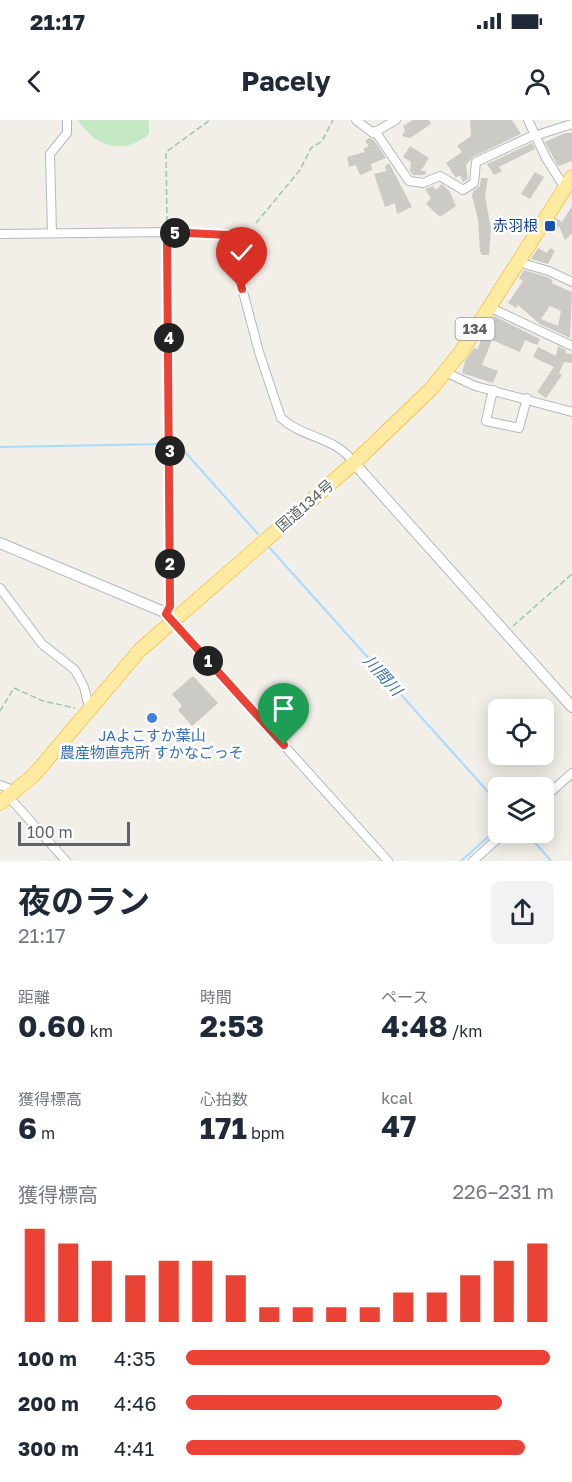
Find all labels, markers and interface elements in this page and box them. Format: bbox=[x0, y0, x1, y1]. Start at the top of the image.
text: 21:17 bbox=[30, 8, 85, 35]
icon: back bbox=[18, 65, 51, 98]
text: Pacely bbox=[241, 65, 331, 97]
icon: person bbox=[521, 65, 554, 98]
place label: 赤羽根 bbox=[493, 216, 538, 234]
pin: 5 bbox=[160, 218, 190, 248]
marker: 赤羽根 bbox=[543, 219, 557, 233]
text: 5 bbox=[170, 223, 180, 243]
pin bbox=[216, 227, 267, 289]
icon: check bbox=[225, 236, 258, 269]
road number: 134 bbox=[456, 318, 494, 340]
pin: 4 bbox=[154, 323, 184, 353]
text: 4 bbox=[164, 328, 174, 348]
pin: 3 bbox=[155, 436, 185, 466]
text: 3 bbox=[165, 441, 175, 461]
street label: 国道134号 bbox=[272, 475, 337, 535]
pin: 2 bbox=[155, 549, 185, 579]
text: 2 bbox=[165, 554, 175, 574]
pin: 1 bbox=[193, 646, 223, 676]
water label: 川間川 bbox=[360, 650, 408, 701]
text: 1 bbox=[204, 651, 212, 671]
pin bbox=[258, 683, 309, 745]
icon: arrive bbox=[267, 692, 300, 725]
map controls bbox=[488, 699, 554, 843]
button: locate bbox=[488, 699, 554, 765]
marker: JAよこすか葉山 農産物直売所 すかなごっそ bbox=[145, 711, 159, 725]
place label: JAよこすか葉山 農産物直売所 すかなごっそ bbox=[60, 726, 244, 761]
button: layers bbox=[488, 777, 554, 843]
scale bar bbox=[18, 819, 130, 846]
text: 100 m bbox=[27, 822, 73, 842]
text: 夜のラン bbox=[18, 881, 150, 920]
button: share bbox=[491, 881, 554, 944]
text: 21:17 bbox=[18, 923, 66, 947]
text: 距離 bbox=[18, 987, 50, 1007]
text: 時間 bbox=[200, 987, 232, 1007]
text: ペース bbox=[381, 987, 429, 1007]
text: 0.60 bbox=[18, 1008, 86, 1044]
text: 2:53 bbox=[200, 1008, 264, 1044]
text: 4:48 bbox=[381, 1008, 448, 1044]
text: km bbox=[86, 1021, 113, 1041]
text: /km bbox=[448, 1021, 483, 1041]
text: kcal bbox=[381, 1088, 413, 1108]
text: 獲得標高 bbox=[18, 1089, 82, 1109]
text: 心拍数 bbox=[200, 1089, 248, 1109]
text: 47 bbox=[381, 1108, 416, 1144]
text: 6 bbox=[18, 1110, 37, 1146]
text: 171 bbox=[200, 1110, 247, 1146]
text: m bbox=[37, 1123, 55, 1143]
text: bpm bbox=[247, 1123, 285, 1143]
text: 226–231 m bbox=[452, 1179, 554, 1203]
text: 獲得標高 bbox=[18, 1182, 98, 1206]
text: 100 m bbox=[18, 1346, 77, 1370]
text: 4:35 bbox=[114, 1346, 156, 1370]
text: 200 m bbox=[18, 1391, 79, 1415]
text: 4:46 bbox=[114, 1391, 157, 1415]
text: 300 m bbox=[18, 1436, 79, 1460]
text: 4:41 bbox=[114, 1436, 154, 1460]

